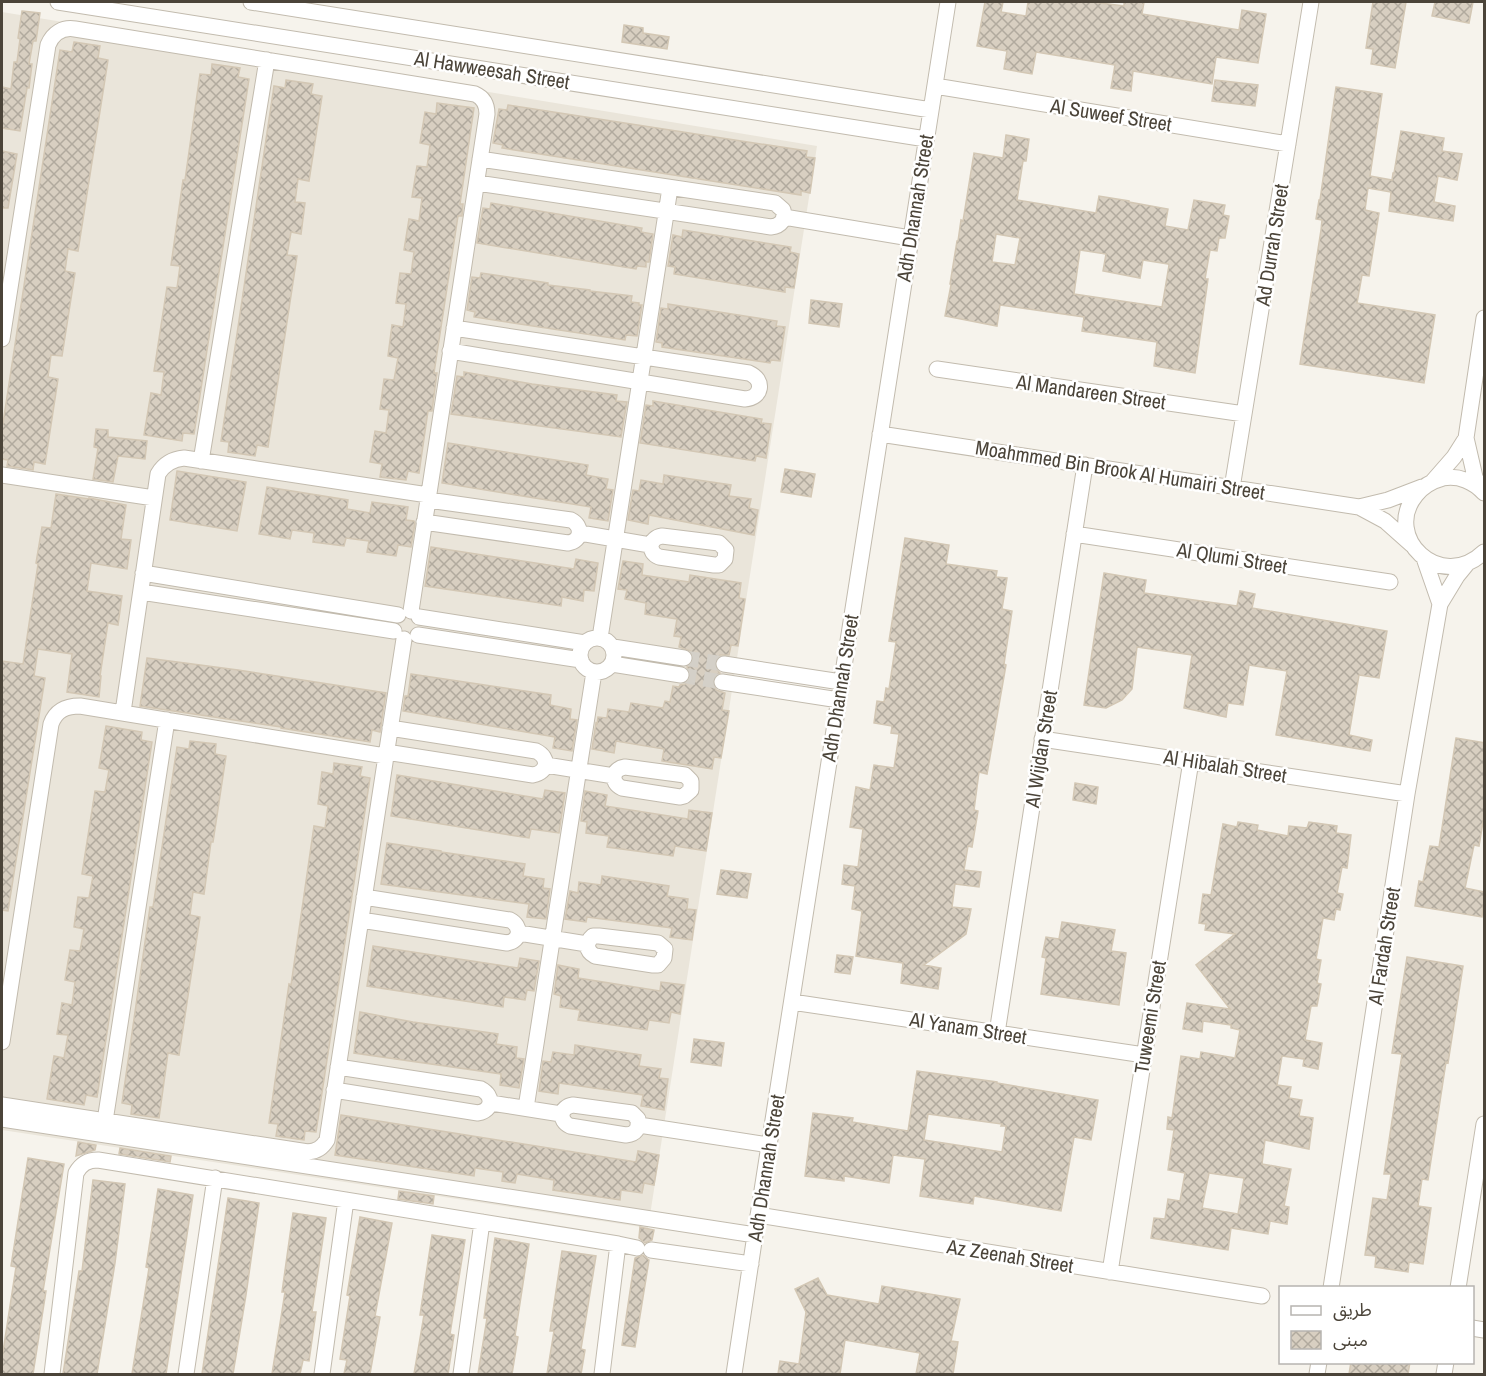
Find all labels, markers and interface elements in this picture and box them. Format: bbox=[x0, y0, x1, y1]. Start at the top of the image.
street label: Al Hawweesah Street bbox=[412, 44, 572, 95]
street label: Al Suweef Street bbox=[1048, 91, 1174, 137]
street label: Adh Dhannah Street bbox=[889, 132, 940, 284]
street label: Ad Durrah Street bbox=[1248, 182, 1295, 309]
street label: Al Mandareen Street bbox=[1014, 368, 1168, 415]
street label: Moahmmed Bin Brook Al Humairi Street bbox=[973, 433, 1267, 506]
street label: Al Qlumi Street bbox=[1174, 535, 1290, 580]
street label: Adh Dhannah Street bbox=[814, 612, 865, 764]
street label: Al Wijdan Street bbox=[1018, 688, 1063, 811]
street label: Al Hibalah Street bbox=[1161, 742, 1289, 789]
street label: Al Fardah Street bbox=[1361, 885, 1406, 1008]
street label: Tuweemi Street bbox=[1127, 958, 1172, 1076]
street label: Al Yanam Street bbox=[907, 1005, 1029, 1050]
street label: Adh Dhannah Street bbox=[740, 1092, 791, 1244]
street label: Az Zeenah Street bbox=[944, 1232, 1076, 1279]
legend bbox=[1279, 1286, 1474, 1364]
text: طريق bbox=[1333, 1297, 1372, 1322]
text: مبنى bbox=[1333, 1327, 1368, 1352]

